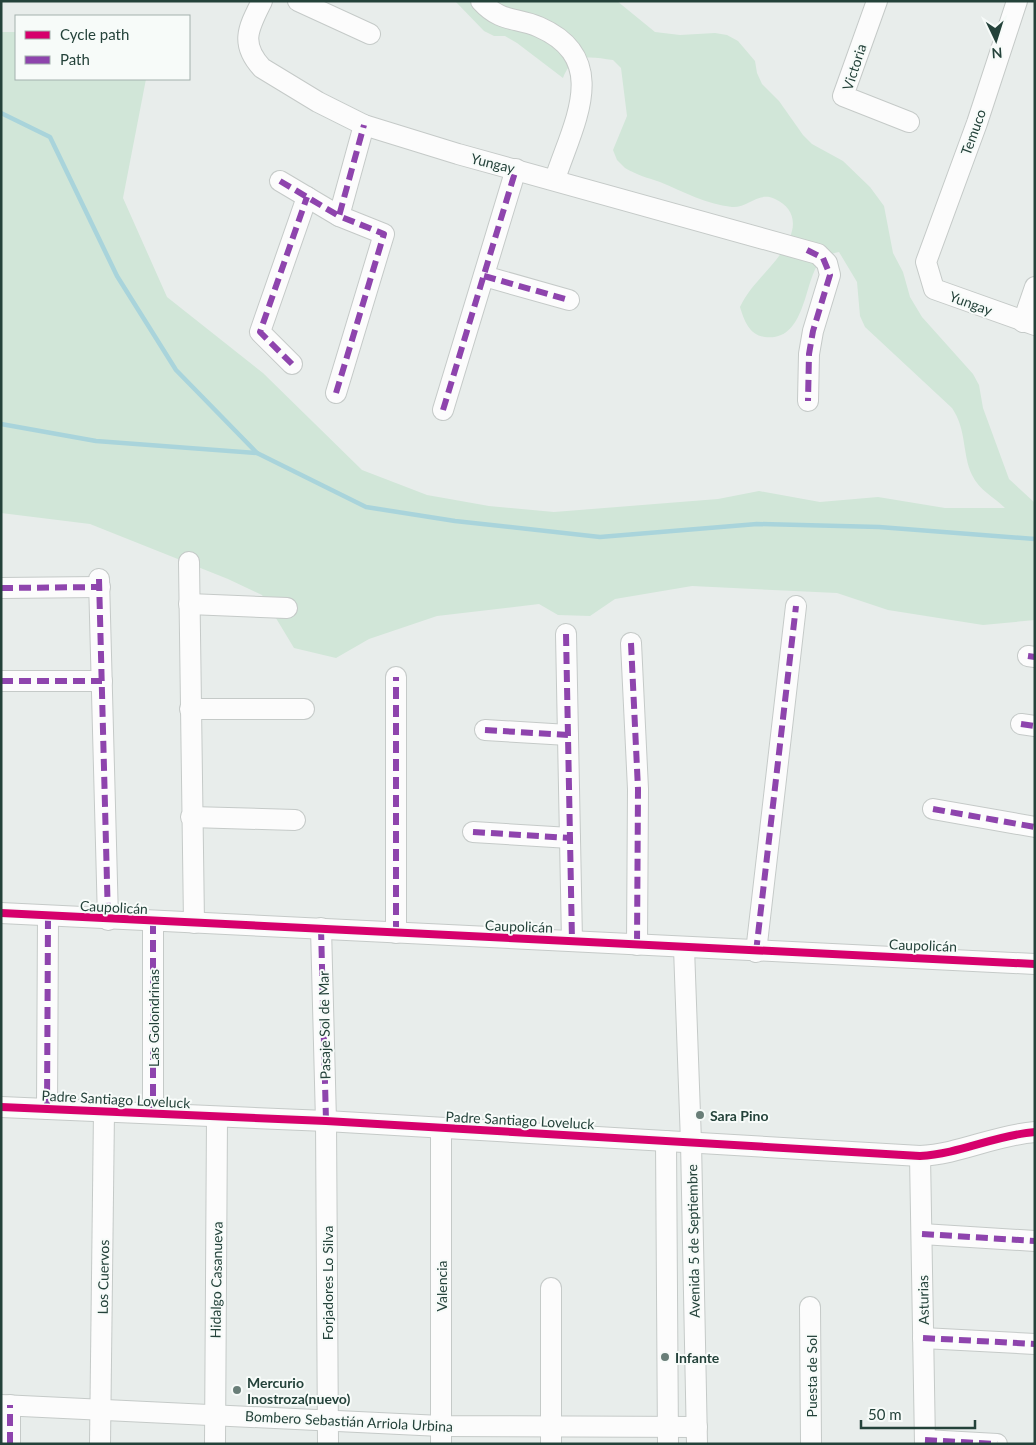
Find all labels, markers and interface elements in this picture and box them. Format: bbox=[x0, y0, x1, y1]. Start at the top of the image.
legend bbox=[15, 15, 190, 80]
north arrow bbox=[971, 15, 1021, 65]
text: Cycle path bbox=[60, 25, 129, 43]
street label: Victoria bbox=[839, 42, 869, 92]
text: N bbox=[991, 45, 1003, 62]
text: Path bbox=[60, 50, 90, 68]
street label: Temuco bbox=[957, 107, 989, 157]
street label: Yungay bbox=[469, 149, 517, 177]
street label: Yungay bbox=[947, 287, 996, 319]
street label: Caupolicán bbox=[80, 897, 148, 917]
street label: Caupolicán bbox=[485, 916, 553, 936]
street label: Caupolicán bbox=[889, 935, 957, 955]
street label: Las Golondrinas bbox=[145, 969, 162, 1067]
street label: Pasaje Sol de Mar bbox=[315, 971, 333, 1079]
street label: Padre Santiago Loveluck bbox=[41, 1087, 192, 1111]
place label: Sara Pino bbox=[710, 1107, 768, 1124]
street label: Padre Santiago Loveluck bbox=[445, 1108, 596, 1132]
marker: Sara Pino bbox=[694, 1109, 706, 1121]
street label: Avenida 5 de Septiembre bbox=[683, 1164, 703, 1318]
street label: Hidalgo Casanueva bbox=[206, 1221, 226, 1339]
street label: Forjadores Lo Silva bbox=[319, 1226, 336, 1340]
street label: Los Cuervos bbox=[94, 1239, 112, 1315]
street label: Valencia bbox=[433, 1261, 450, 1311]
street label: Asturias bbox=[914, 1275, 932, 1325]
street label: Puesta de Sol bbox=[803, 1335, 820, 1417]
place label: Infante bbox=[675, 1349, 720, 1366]
marker: Infante bbox=[659, 1351, 671, 1363]
place label: Mercurio Inostroza(nuevo) bbox=[247, 1374, 350, 1407]
marker: Mercurio Inostroza(nuevo) bbox=[231, 1384, 243, 1396]
scale bar bbox=[861, 1398, 975, 1430]
text: 50 m bbox=[868, 1405, 902, 1423]
street label: Bombero Sebastián Arriola Urbina bbox=[245, 1407, 453, 1435]

